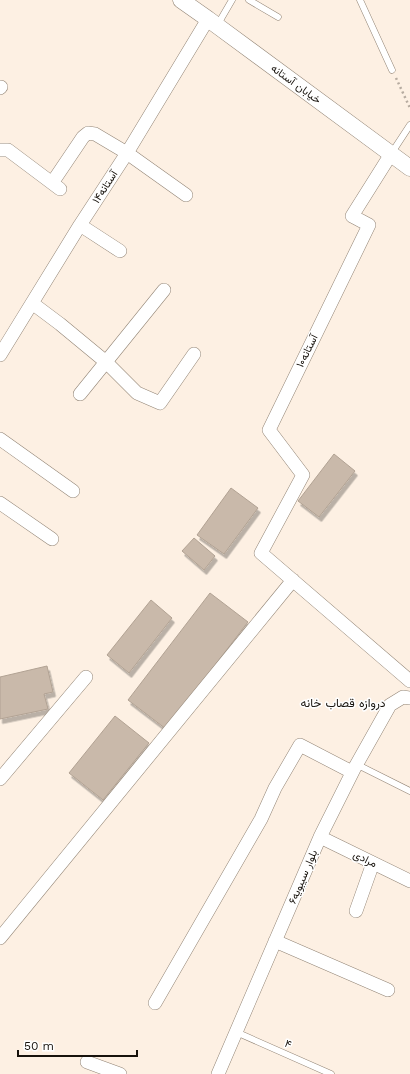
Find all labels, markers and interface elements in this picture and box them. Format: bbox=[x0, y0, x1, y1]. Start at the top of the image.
street label: خیابان آستانه bbox=[268, 61, 324, 107]
street label: آستانه۱۴ bbox=[90, 167, 121, 206]
street label: آستانه۱۰ bbox=[293, 331, 321, 370]
district label: دروازه قصاب خانه bbox=[301, 696, 386, 711]
street label: ۶بلوار سیبویه bbox=[286, 848, 320, 906]
street label: مرادی bbox=[351, 848, 379, 870]
scale bar bbox=[18, 1032, 137, 1058]
street label: ۴ bbox=[282, 1037, 294, 1051]
text: 50 m bbox=[24, 1039, 54, 1053]

